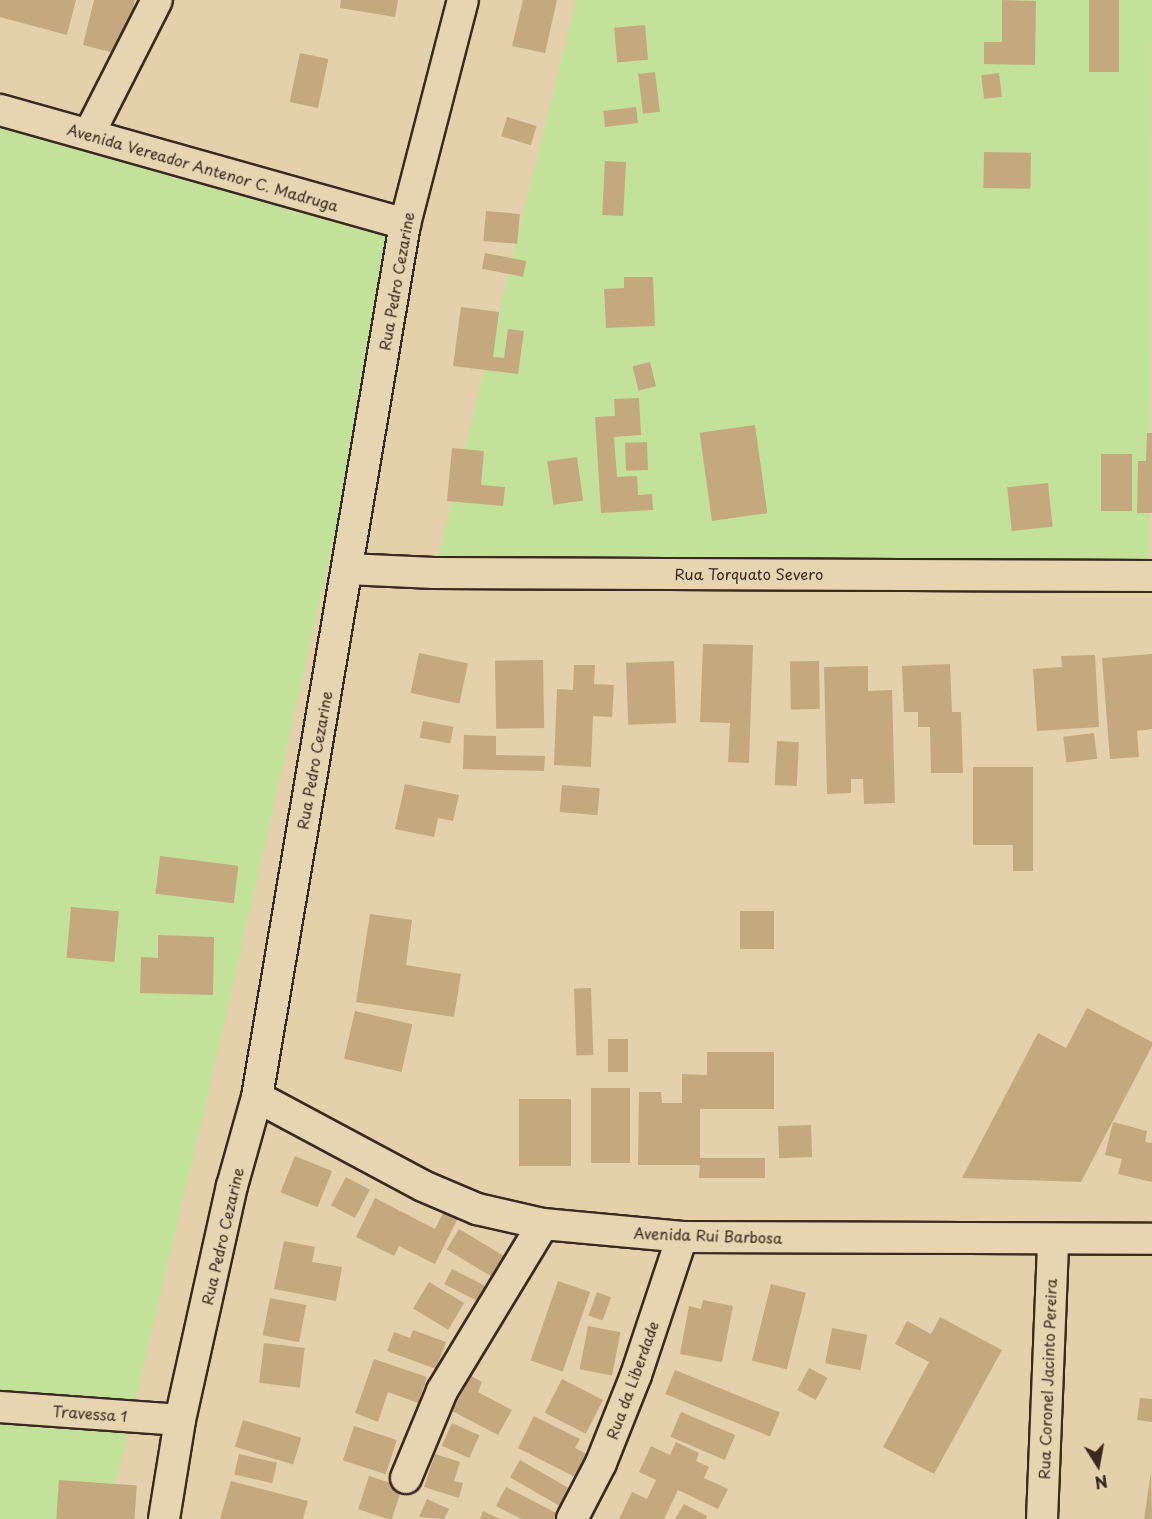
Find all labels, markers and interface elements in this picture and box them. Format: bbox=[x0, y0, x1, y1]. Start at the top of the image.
street label: Avenida Vereador Antenor C. Madruga bbox=[65, 120, 341, 214]
street label: Rua Pedro Cezarine bbox=[375, 209, 417, 353]
street label: Rua Torquato Severo bbox=[674, 565, 824, 583]
street label: Rua Pedro Cezarine bbox=[293, 688, 335, 832]
street label: Rua Pedro Cezarine bbox=[197, 1165, 247, 1307]
street label: Avenida Rui Barbosa bbox=[633, 1223, 783, 1247]
street label: Rua Coronel Jacinto Pereira bbox=[1034, 1277, 1060, 1481]
street label: Rua da Liberdade bbox=[602, 1318, 662, 1442]
street label: Travessa 1 bbox=[52, 1401, 128, 1425]
north arrow bbox=[1068, 1435, 1128, 1495]
text: N bbox=[1093, 1470, 1110, 1496]

